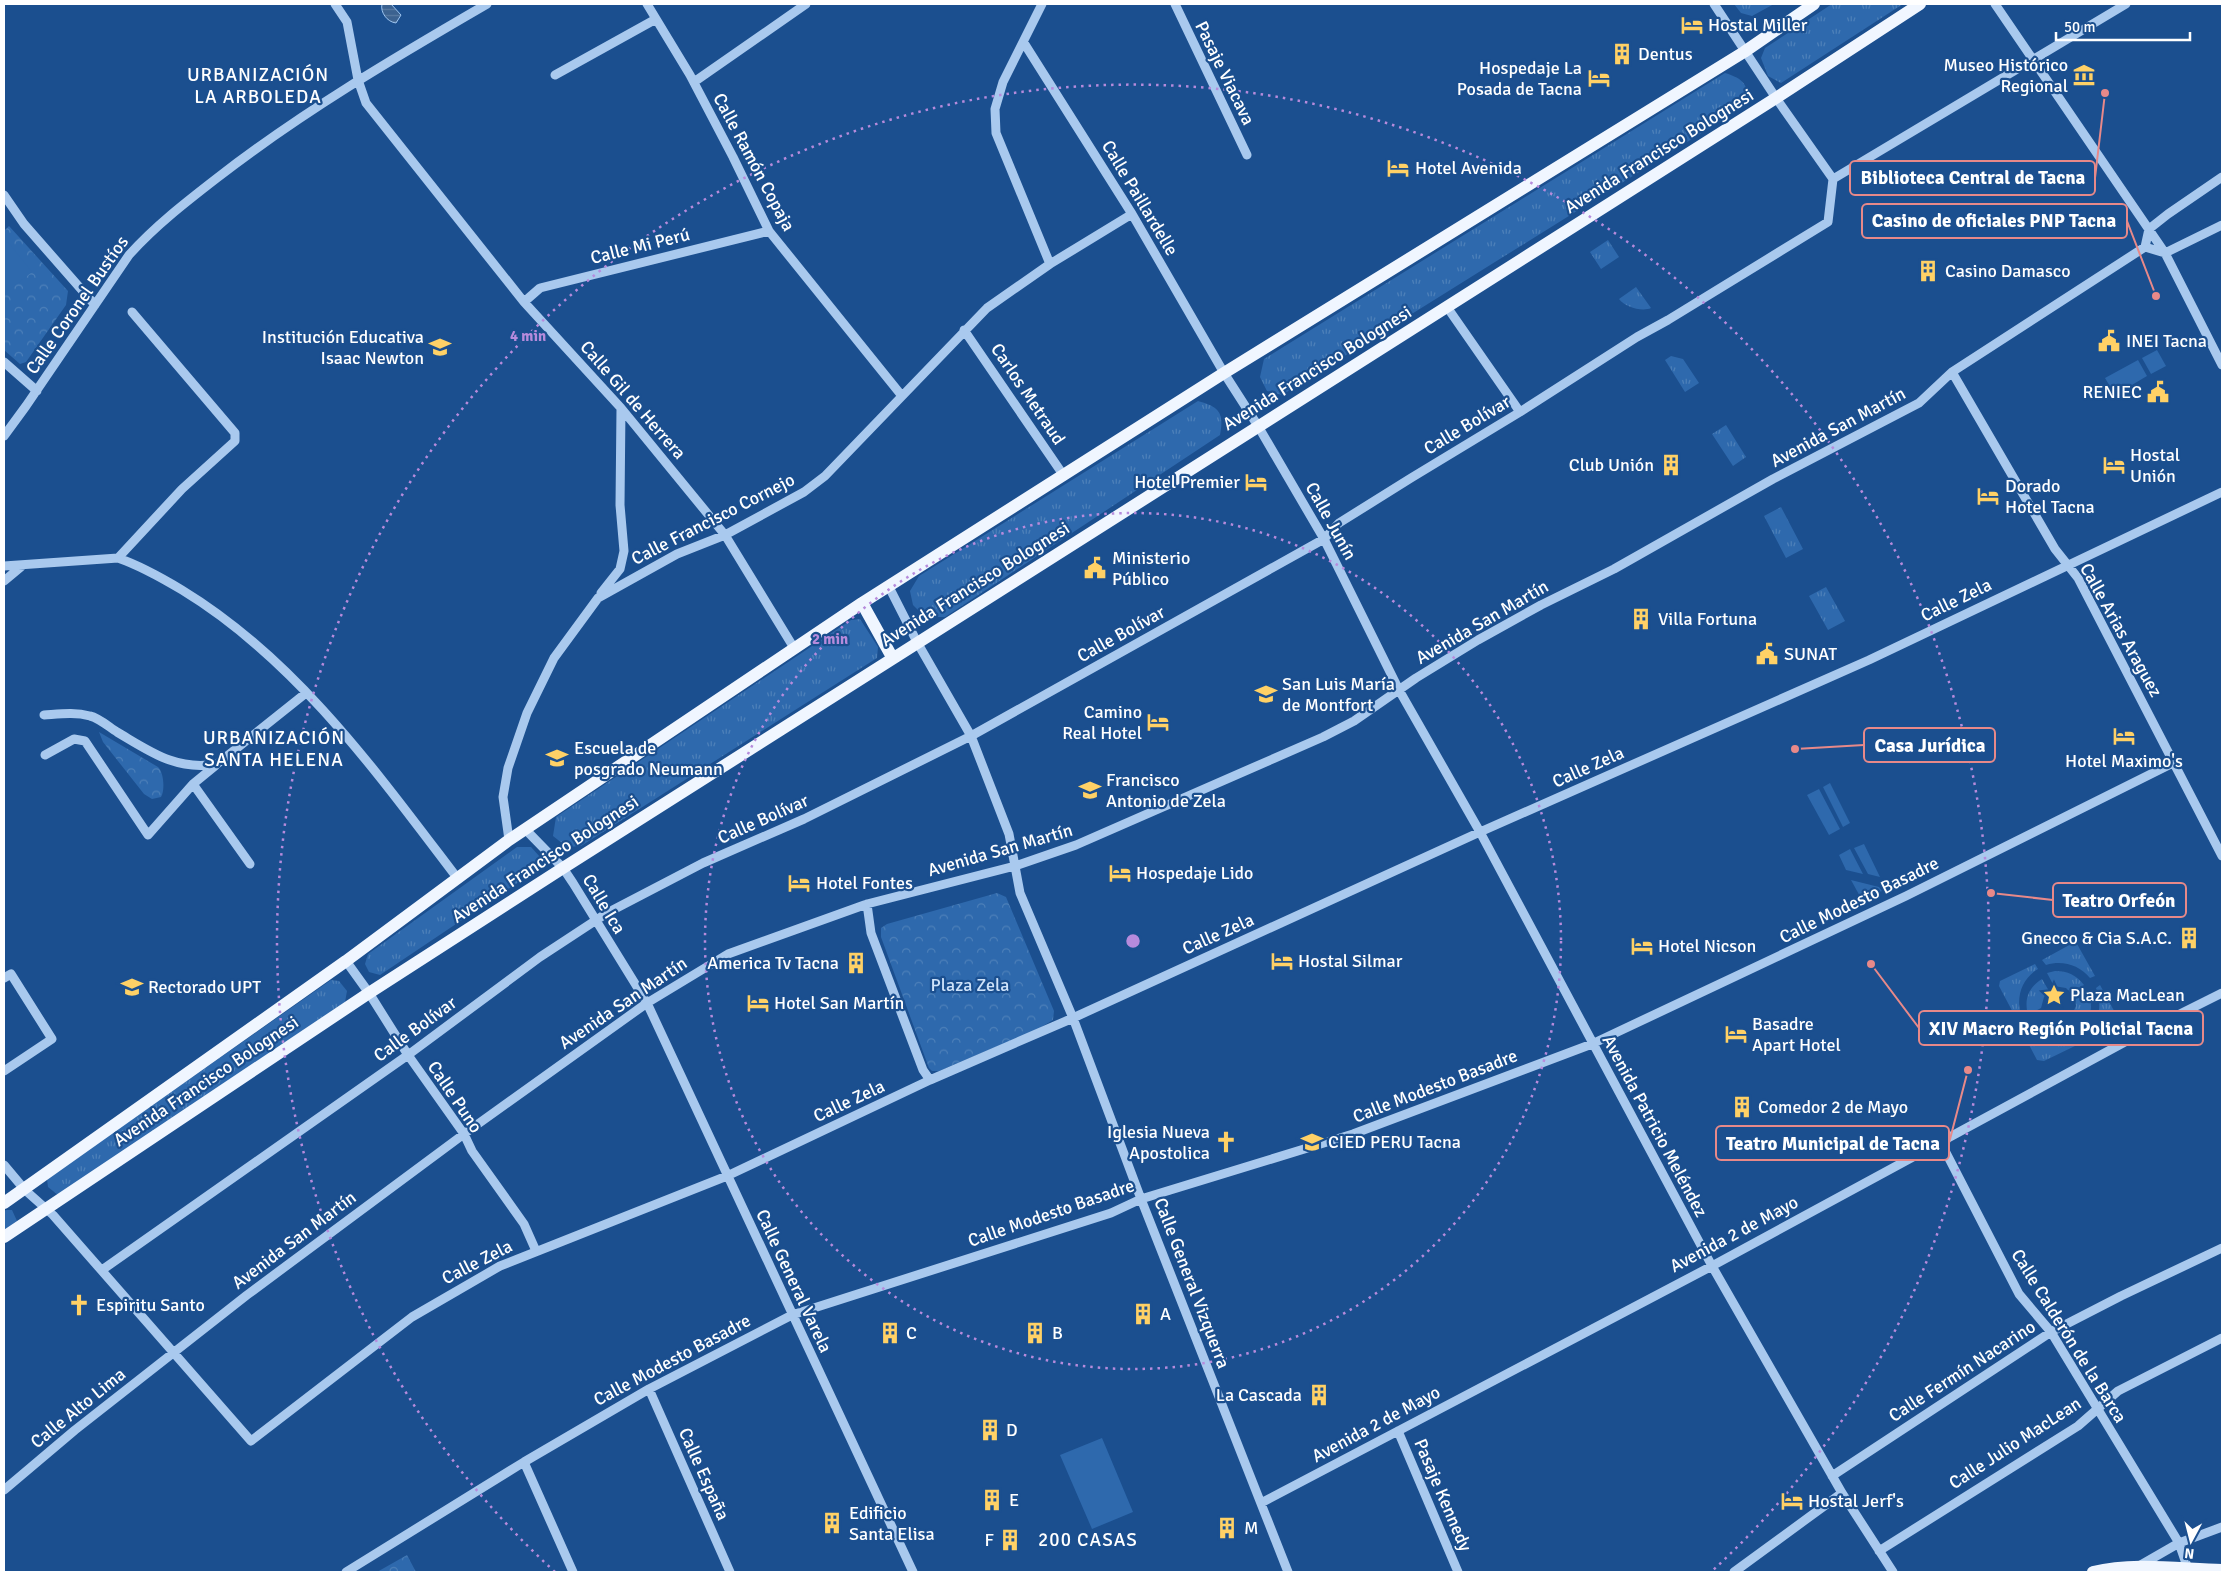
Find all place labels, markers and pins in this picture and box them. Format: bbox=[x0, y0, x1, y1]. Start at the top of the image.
hotel icon: Hostal Miller bbox=[1679, 12, 1705, 38]
place label: Hostal Miller bbox=[1708, 14, 1808, 36]
building icon: Dentus bbox=[1609, 41, 1635, 67]
place label: Dentus bbox=[1638, 43, 1693, 65]
place label: Museo Histórico Regional bbox=[1943, 54, 2068, 97]
place label: Hospedaje La Posada de Tacna bbox=[1457, 57, 1582, 100]
museum icon: Museo Histórico Regional bbox=[2071, 62, 2097, 88]
hotel icon: Hospedaje La Posada de Tacna bbox=[1586, 65, 1612, 91]
hotel icon: Hotel Avenida bbox=[1385, 155, 1411, 181]
place label: Hotel Avenida bbox=[1415, 157, 1522, 179]
callout: Biblioteca Central de Tacna bbox=[1850, 161, 2095, 195]
callout: Casino de oficiales PNP Tacna bbox=[1862, 204, 2127, 238]
building icon: Casino Damasco bbox=[1915, 258, 1941, 284]
place label: Casino Damasco bbox=[1945, 260, 2071, 282]
place label: Institución Educativa Isaac Newton bbox=[262, 326, 424, 369]
public building icon: INEI Tacna bbox=[2096, 328, 2122, 354]
place label: INEI Tacna bbox=[2126, 330, 2207, 352]
school or university icon: Institución Educativa Isaac Newton bbox=[427, 334, 453, 360]
public building icon: RENIEC bbox=[2145, 379, 2171, 405]
place label: RENIEC bbox=[2083, 381, 2142, 403]
place label: Hostal Unión bbox=[2130, 444, 2180, 487]
building icon: Club Unión bbox=[1658, 452, 1684, 478]
hotel icon: Hostal Unión bbox=[2101, 452, 2127, 478]
place label: Club Unión bbox=[1569, 454, 1654, 476]
hotel icon: Hotel Premier bbox=[1243, 469, 1269, 495]
place label: Hotel Premier bbox=[1134, 471, 1240, 493]
place label: Dorado Hotel Tacna bbox=[2005, 475, 2095, 518]
hotel icon: Dorado Hotel Tacna bbox=[1975, 483, 2001, 509]
place label: Ministerio Público bbox=[1112, 547, 1190, 590]
public building icon: Ministerio Público bbox=[1082, 555, 1108, 581]
building icon: Villa Fortuna bbox=[1628, 606, 1654, 632]
place label: Villa Fortuna bbox=[1658, 608, 1757, 630]
public building icon: SUNAT bbox=[1754, 641, 1780, 667]
place label: SUNAT bbox=[1784, 643, 1837, 665]
place label: San Luis María de Montfort bbox=[1282, 673, 1395, 716]
school or university icon: San Luis María de Montfort bbox=[1253, 681, 1279, 707]
place label: Camino Real Hotel bbox=[1062, 701, 1142, 744]
hotel icon: Camino Real Hotel bbox=[1145, 709, 1171, 735]
hotel icon: Hotel Maximo's bbox=[2111, 723, 2137, 749]
callout: Casa Jurídica bbox=[1864, 728, 1995, 762]
place label: Escuela de posgrado Neumann bbox=[574, 737, 723, 780]
school or university icon: Escuela de posgrado Neumann bbox=[544, 745, 570, 771]
place label: Hotel Maximo's bbox=[2065, 750, 2183, 772]
place label: Francisco Antonio de Zela bbox=[1106, 769, 1226, 812]
school or university icon: Francisco Antonio de Zela bbox=[1077, 777, 1103, 803]
hotel icon: Hospedaje Lido bbox=[1107, 860, 1133, 886]
place label: Hospedaje Lido bbox=[1136, 862, 1253, 884]
hotel icon: Hotel Fontes bbox=[786, 870, 812, 896]
place label: Hotel Fontes bbox=[816, 872, 913, 894]
callout: Teatro Orfeón bbox=[2053, 883, 2186, 917]
building icon: Gnecco & Cia S.A.C. bbox=[2176, 925, 2202, 951]
place label: Gnecco & Cia S.A.C. bbox=[2021, 927, 2172, 949]
centre of rings bbox=[1124, 932, 1142, 950]
hotel icon: Hotel Nicson bbox=[1629, 933, 1655, 959]
place label: Hotel Nicson bbox=[1658, 935, 1756, 957]
hotel icon: Hostal Silmar bbox=[1269, 948, 1295, 974]
building icon: America Tv Tacna bbox=[843, 950, 869, 976]
place label: Hostal Silmar bbox=[1298, 950, 1403, 972]
place label: America Tv Tacna bbox=[707, 952, 839, 974]
school or university icon: Rectorado UPT bbox=[119, 974, 145, 1000]
place label: Rectorado UPT bbox=[148, 976, 261, 998]
place icon: Plaza MacLean bbox=[2041, 982, 2067, 1008]
place label: Plaza MacLean bbox=[2070, 984, 2185, 1006]
hotel icon: Hotel San Martín bbox=[745, 990, 771, 1016]
place label: Hotel San Martín bbox=[774, 992, 904, 1014]
callout: XIV Macro Región Policial Tacna bbox=[1919, 1011, 2203, 1045]
place label: Basadre Apart Hotel bbox=[1752, 1013, 1841, 1056]
hotel icon: Basadre Apart Hotel bbox=[1723, 1021, 1749, 1047]
building icon: Comedor 2 de Mayo bbox=[1729, 1094, 1755, 1120]
place label: Comedor 2 de Mayo bbox=[1758, 1096, 1908, 1118]
place label: Iglesia Nueva Apostolica bbox=[1107, 1121, 1210, 1164]
callout: Teatro Municipal de Tacna bbox=[1716, 1126, 1949, 1160]
church icon: Iglesia Nueva Apostolica bbox=[1213, 1129, 1239, 1155]
school or university icon: CIED PERU Tacna bbox=[1299, 1129, 1325, 1155]
place label: CIED PERU Tacna bbox=[1328, 1131, 1461, 1153]
church icon: Espiritu Santo bbox=[66, 1292, 92, 1318]
place label: Espiritu Santo bbox=[96, 1294, 205, 1316]
building icon: A bbox=[1130, 1301, 1156, 1327]
place label: A bbox=[1160, 1303, 1171, 1325]
building icon: C bbox=[877, 1320, 903, 1346]
building icon: B bbox=[1022, 1320, 1048, 1346]
place label: C bbox=[906, 1322, 917, 1344]
place label: B bbox=[1052, 1322, 1063, 1344]
building icon: La Cascada bbox=[1306, 1382, 1332, 1408]
place label: La Cascada bbox=[1216, 1384, 1302, 1406]
building icon: D bbox=[977, 1417, 1003, 1443]
place label: D bbox=[1006, 1419, 1018, 1441]
building icon: E bbox=[979, 1487, 1005, 1513]
hotel icon: Hostal Jerf's bbox=[1779, 1488, 1805, 1514]
place label: E bbox=[1009, 1489, 1019, 1511]
place label: Hostal Jerf's bbox=[1808, 1490, 1904, 1512]
place label: Edificio Santa Elisa bbox=[849, 1502, 935, 1545]
building icon: Edificio Santa Elisa bbox=[819, 1510, 845, 1536]
building icon: M bbox=[1214, 1515, 1240, 1541]
place label: M bbox=[1244, 1517, 1259, 1539]
building icon: F bbox=[997, 1527, 1023, 1553]
place label: F bbox=[985, 1529, 994, 1551]

